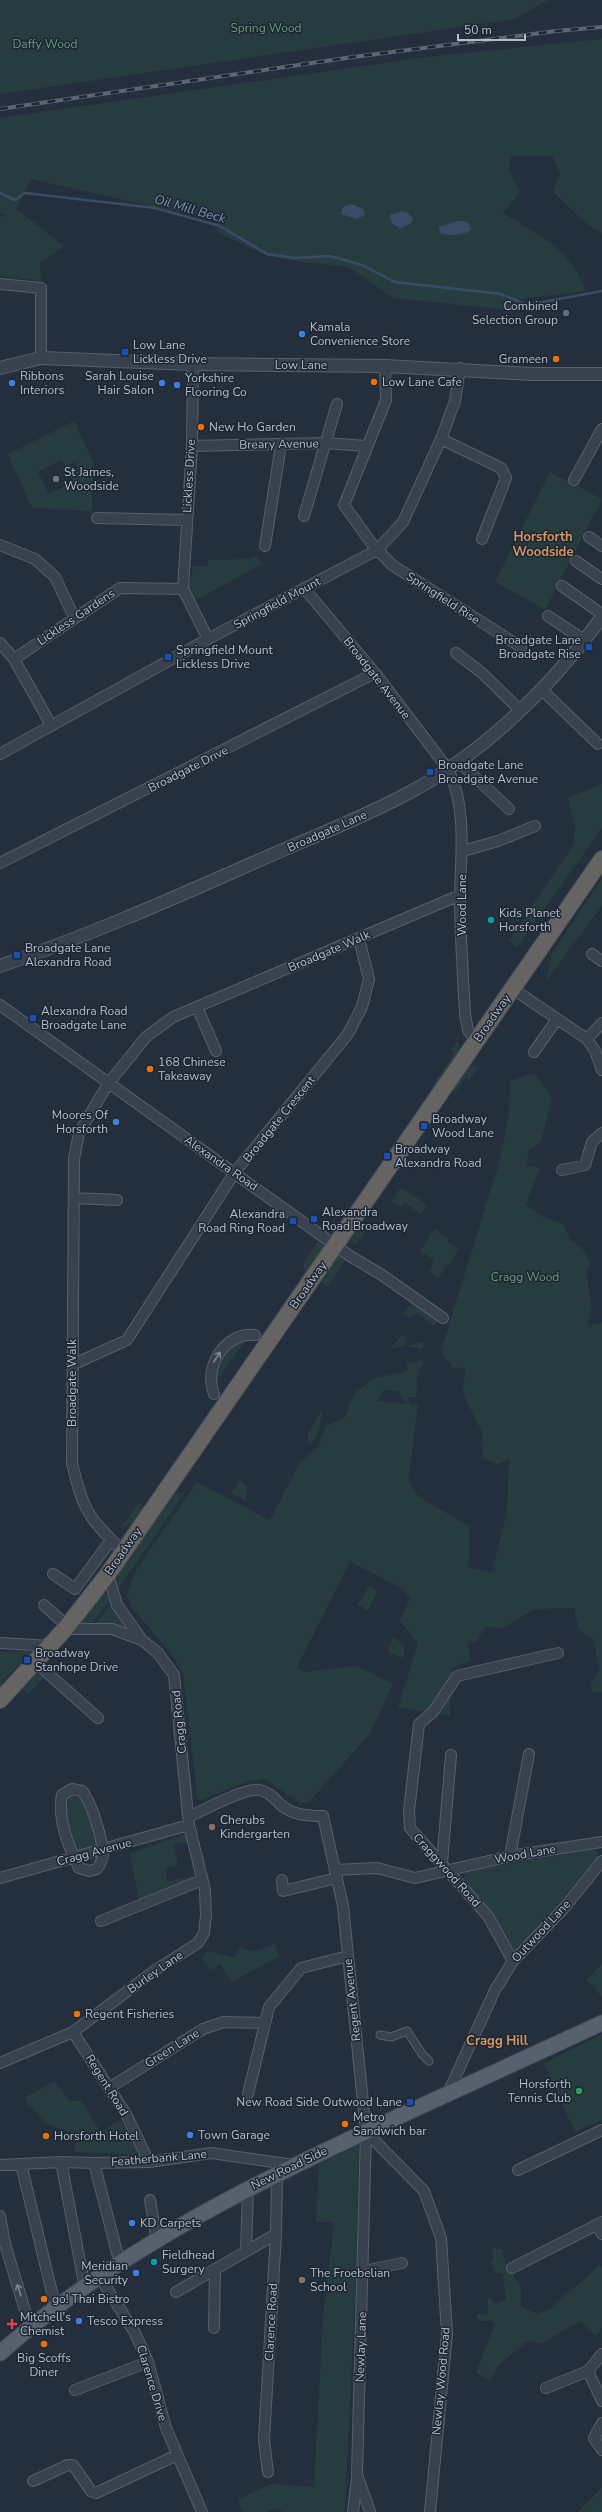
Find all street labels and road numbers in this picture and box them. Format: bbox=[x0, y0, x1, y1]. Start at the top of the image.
street label: Low Lane bbox=[275, 357, 327, 373]
street label: Breary Avenue bbox=[239, 435, 319, 453]
street label: Lickless Drive bbox=[179, 439, 199, 513]
street label: Springfield Rise bbox=[403, 568, 483, 628]
street label: Springfield Mount bbox=[231, 573, 324, 633]
street label: Lickless Gardens bbox=[34, 585, 118, 649]
street label: Broadgate Avenue bbox=[340, 634, 414, 722]
street label: Broadgate Drive bbox=[145, 742, 231, 796]
street label: Broadgate Lane bbox=[285, 806, 369, 856]
street label: Wood Lane bbox=[454, 874, 470, 936]
street label: Broadgate Walk bbox=[285, 926, 373, 976]
street label: Broadway bbox=[470, 990, 515, 1045]
street label: Broadgate Crescent bbox=[239, 1072, 319, 1165]
street label: Alexandra Road bbox=[181, 1132, 261, 1194]
street label: Broadway bbox=[286, 1257, 331, 1312]
street label: Broadgate Walk bbox=[64, 1338, 80, 1427]
street label: Broadway bbox=[101, 1523, 146, 1578]
street label: Cragg Road bbox=[168, 1689, 190, 1755]
street label: Craggwood Road bbox=[410, 1830, 484, 1910]
street label: Cragg Avenue bbox=[55, 1834, 133, 1870]
street label: Wood Lane bbox=[493, 1841, 557, 1867]
street label: Outwood Lane bbox=[508, 1896, 574, 1966]
street label: Burley Lane bbox=[124, 1947, 186, 1997]
street label: Regent Avenue bbox=[340, 1958, 364, 2042]
street label: Green Lane bbox=[142, 2025, 202, 2071]
street label: Regent Road bbox=[82, 2051, 132, 2119]
street label: New Road Side bbox=[248, 2143, 330, 2193]
street label: Featherbank Lane bbox=[110, 2146, 208, 2170]
street label: Clarence Road bbox=[261, 2283, 281, 2361]
street label: Newlay Lane bbox=[352, 2312, 370, 2382]
street label: Newlay Wood Road bbox=[428, 2326, 454, 2436]
street label: Clarence Drive bbox=[133, 2343, 171, 2423]

